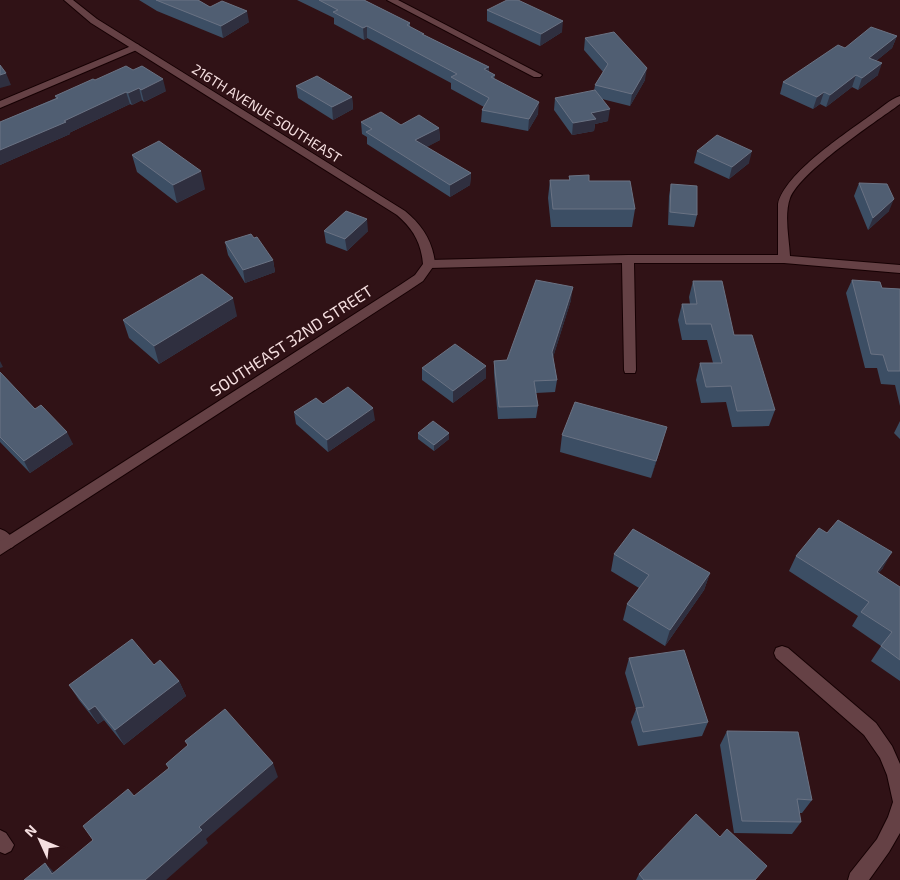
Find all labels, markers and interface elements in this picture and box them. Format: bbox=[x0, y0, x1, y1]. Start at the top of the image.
street label: 216TH AVENUE SOUTHEAST bbox=[189, 60, 345, 166]
street label: SOUTHEAST 32ND STREET bbox=[206, 280, 376, 400]
north arrow bbox=[15, 815, 65, 865]
text: N bbox=[21, 821, 40, 840]

